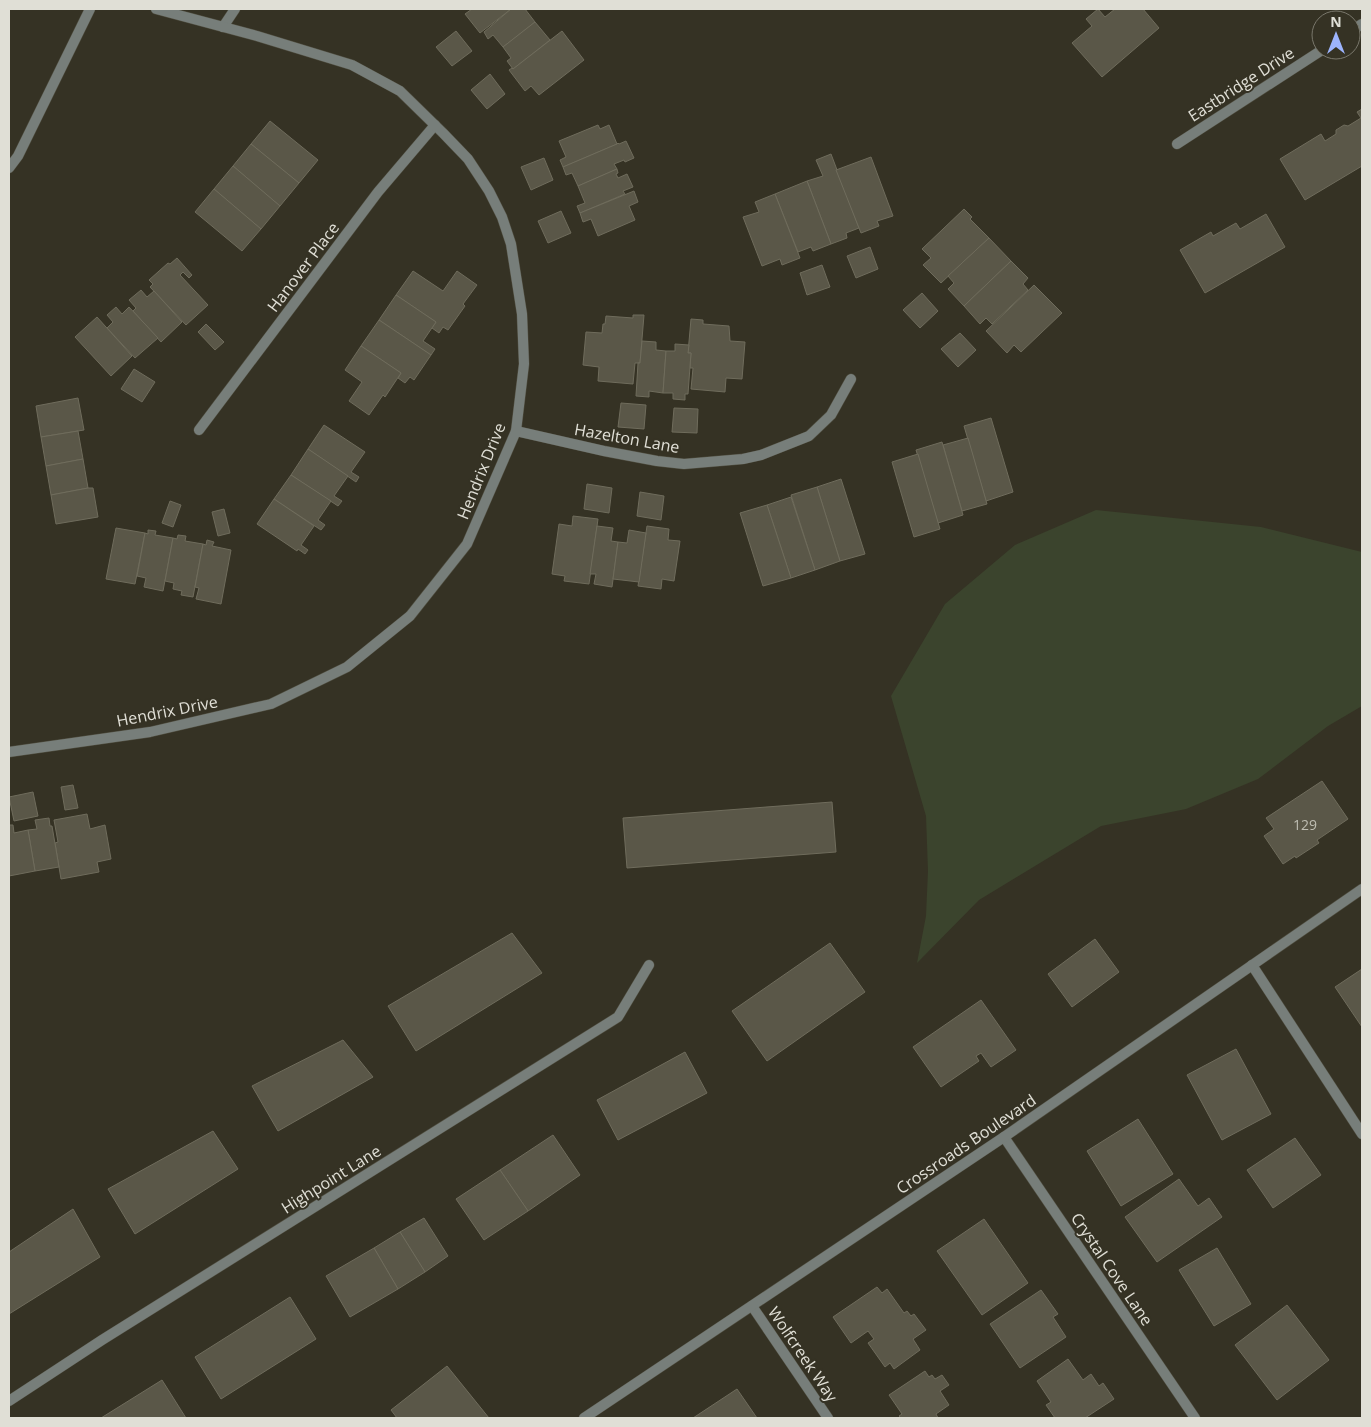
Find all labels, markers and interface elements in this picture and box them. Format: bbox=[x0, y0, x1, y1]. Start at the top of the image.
north arrow bbox=[1311, 10, 1361, 60]
text: N bbox=[1330, 12, 1342, 31]
street label: Eastbridge Drive bbox=[1184, 41, 1298, 127]
street label: Hanover Place bbox=[262, 218, 344, 316]
street label: Hazelton Lane bbox=[573, 418, 681, 458]
street label: Hendrix Drive bbox=[452, 419, 510, 523]
street label: Hendrix Drive bbox=[115, 690, 219, 732]
house number: 129 bbox=[1293, 815, 1317, 834]
street label: Crossroads Boulevard bbox=[892, 1089, 1040, 1199]
street label: Highpoint Lane bbox=[277, 1140, 385, 1218]
street label: Crystal Cove Lane bbox=[1066, 1208, 1158, 1330]
street label: Wolfcreek Way bbox=[763, 1302, 843, 1407]

